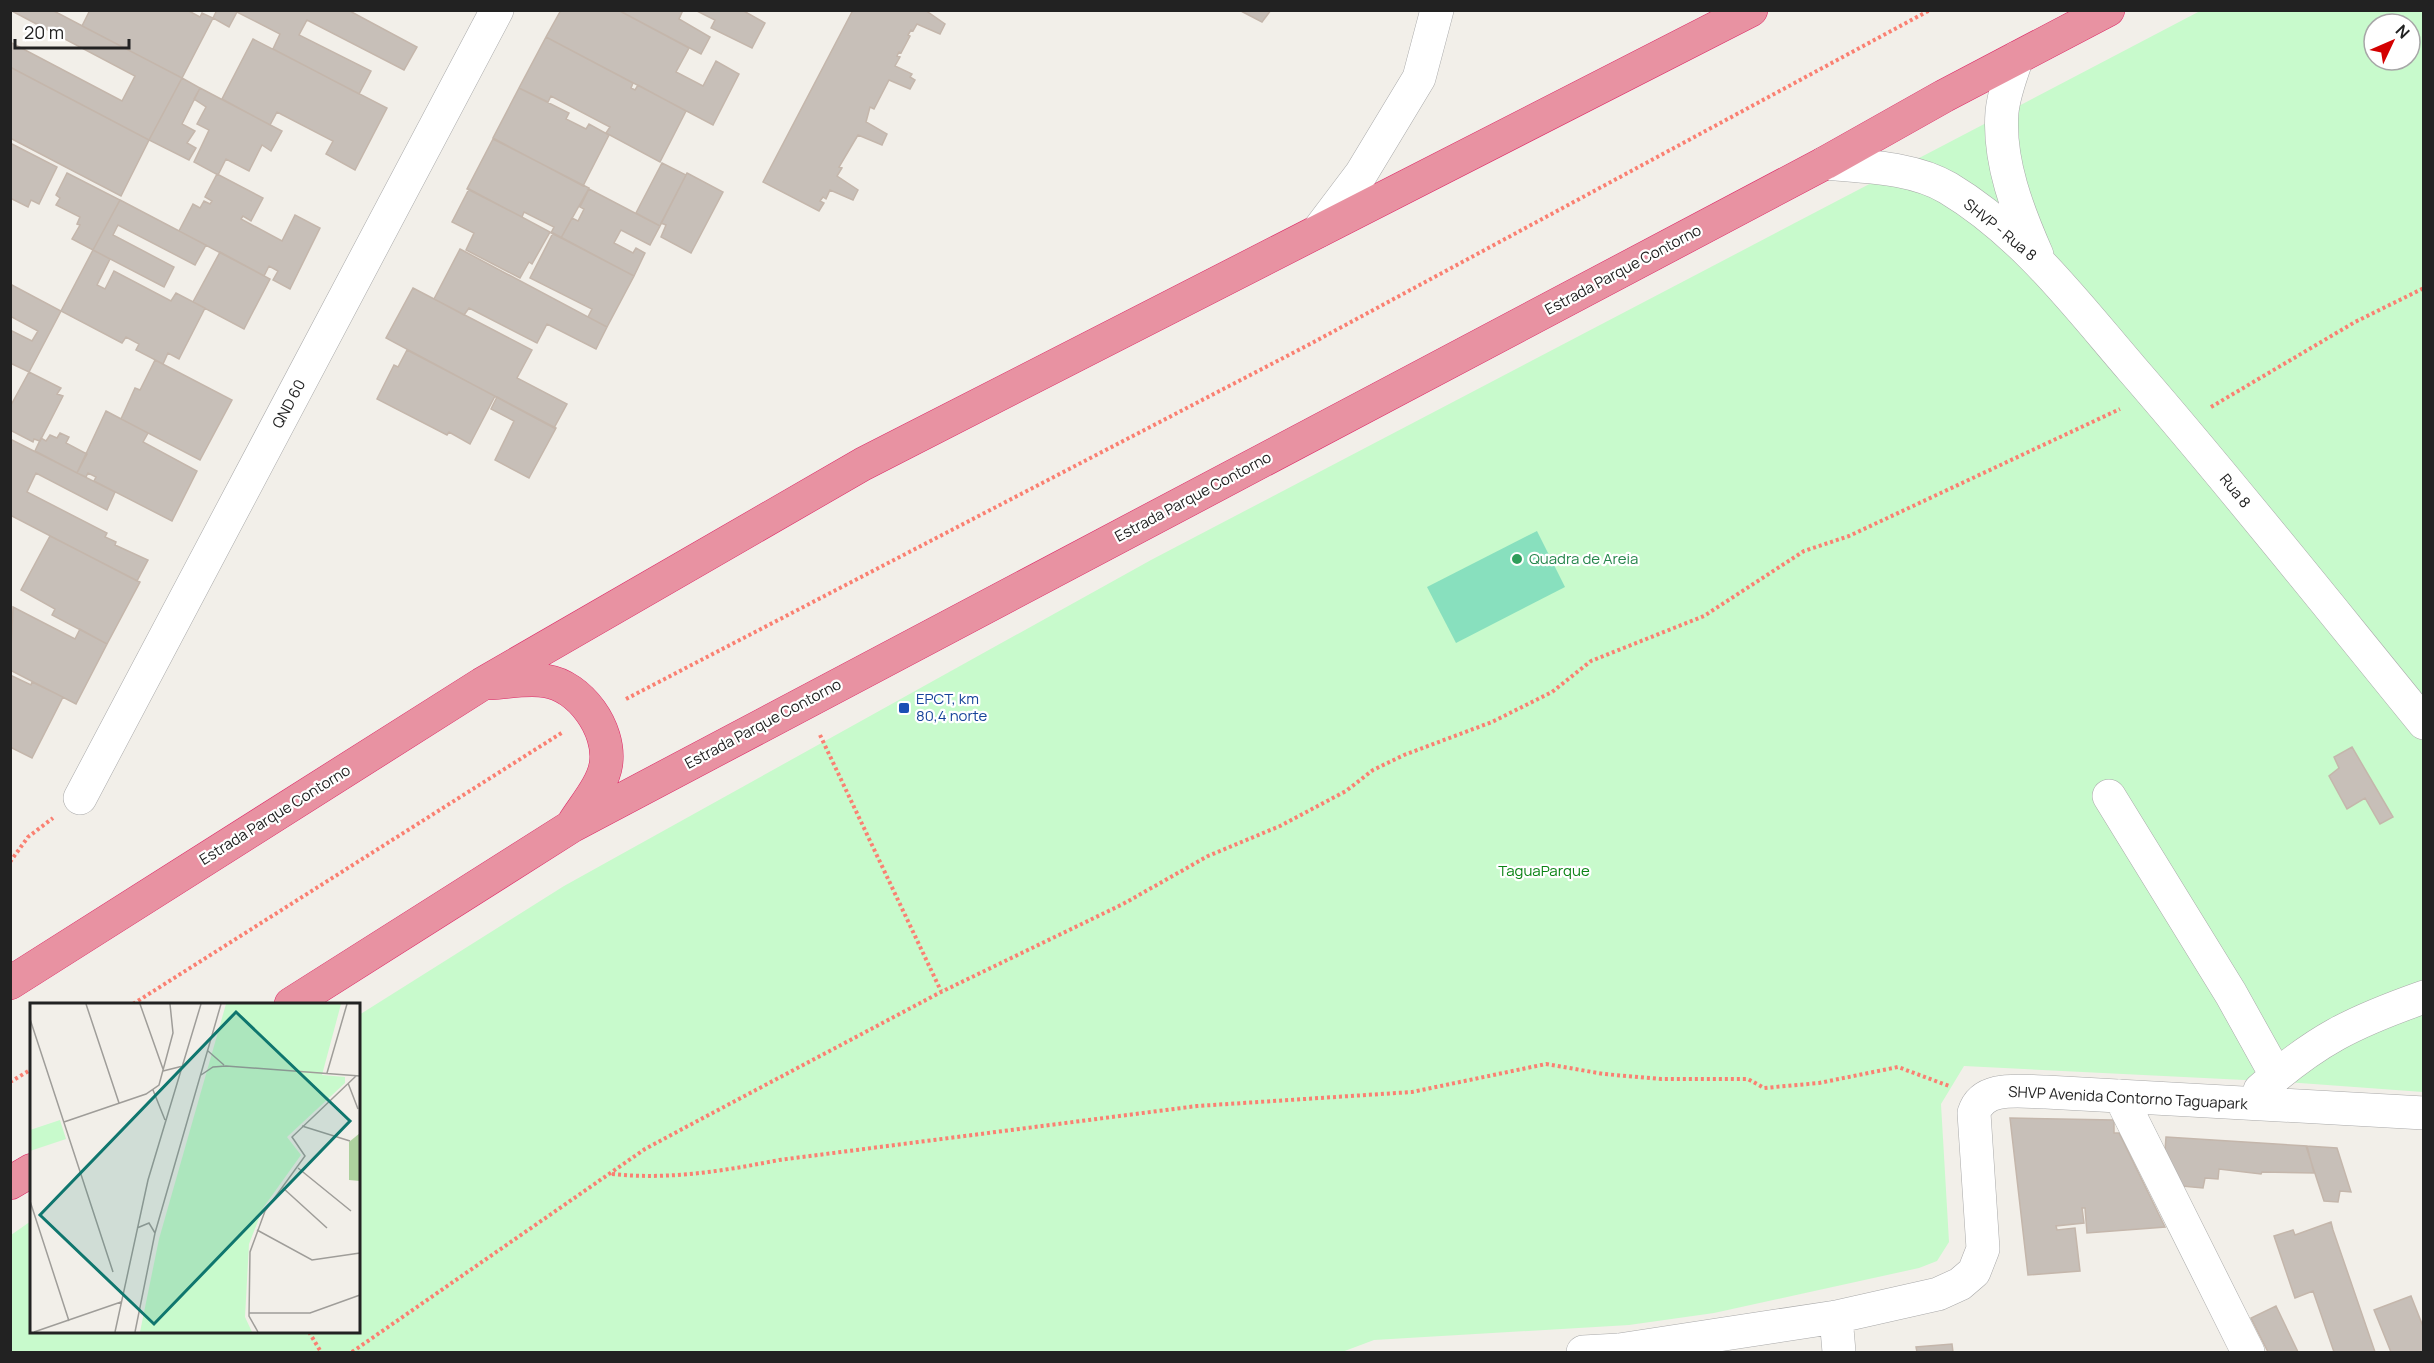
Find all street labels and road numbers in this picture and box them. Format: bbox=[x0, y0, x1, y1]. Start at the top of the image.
street label: SHVP - Rua 8 bbox=[1959, 194, 2041, 266]
street label: Estrada Parque Contorno bbox=[1541, 219, 1705, 320]
street label: QND 60 bbox=[267, 376, 310, 432]
street label: Estrada Parque Contorno bbox=[1111, 446, 1275, 547]
street label: Rua 8 bbox=[2215, 469, 2256, 512]
street label: Estrada Parque Contorno bbox=[681, 673, 845, 774]
street label: Estrada Parque Contorno bbox=[195, 759, 354, 870]
street label: SHVP Avenida Contorno Taguapark bbox=[2008, 1081, 2249, 1114]

